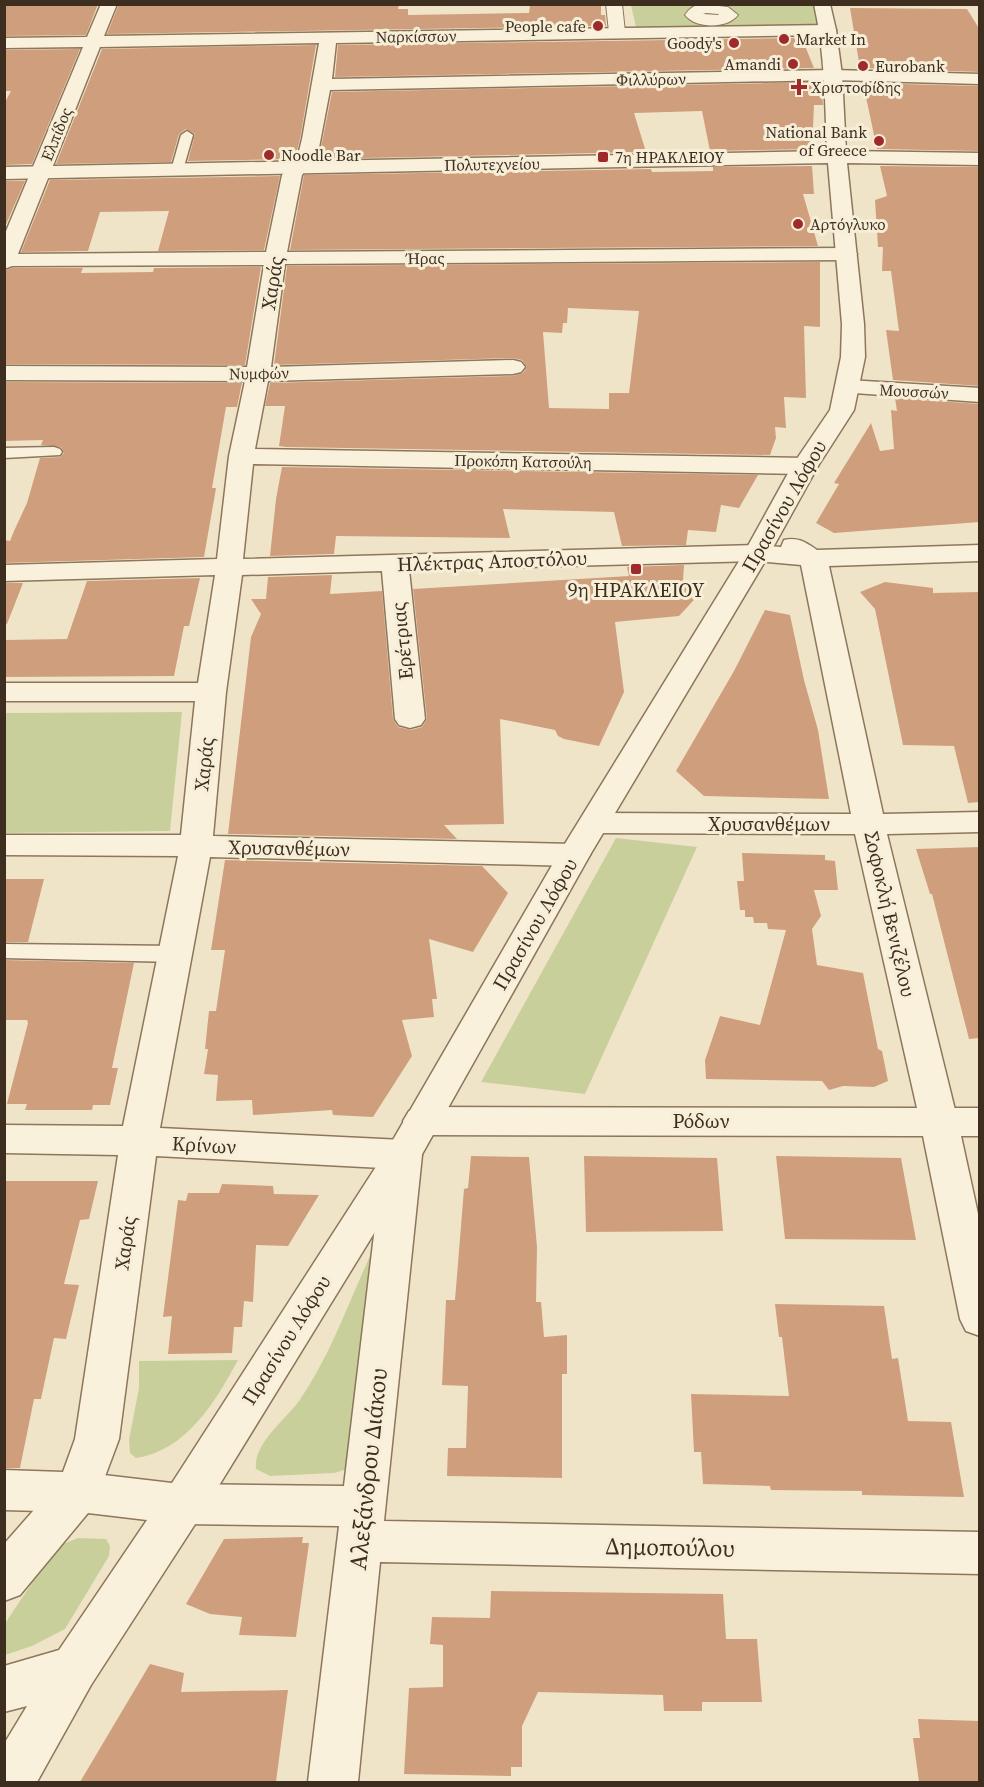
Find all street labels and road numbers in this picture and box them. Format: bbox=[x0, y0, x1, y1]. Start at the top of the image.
street label: Ναρκίσσων bbox=[375, 24, 457, 48]
street label: Φιλλύρων bbox=[616, 67, 686, 91]
street label: Ελπίδος bbox=[35, 104, 77, 164]
street label: Πολυτεχνείου bbox=[444, 152, 540, 176]
street label: Ήρας bbox=[404, 247, 445, 269]
street label: Χαράς bbox=[254, 254, 290, 312]
street label: Νυμφών bbox=[229, 361, 289, 385]
street label: Μουσσών bbox=[879, 378, 949, 404]
street label: Πρασίνου Λόφου bbox=[735, 435, 833, 577]
street label: Προκόπη Κατσούλη bbox=[454, 449, 592, 473]
street label: Ηλέκτρας Αποστόλου bbox=[397, 544, 587, 578]
street label: Ερέτριας bbox=[384, 601, 420, 681]
street label: Χαράς bbox=[187, 735, 221, 793]
street label: Χρυσανθέμων bbox=[708, 810, 830, 838]
street label: Σοφοκλή Βενιζέλου bbox=[857, 828, 923, 1000]
street label: Χρυσανθέμων bbox=[228, 833, 350, 863]
street label: Πρασίνου Λόφου bbox=[486, 853, 584, 995]
street label: Ρόδων bbox=[672, 1107, 730, 1135]
street label: Κρίνων bbox=[171, 1129, 237, 1161]
street label: Χαράς bbox=[107, 1214, 143, 1272]
street label: Πρασίνου Λόφου bbox=[235, 1270, 337, 1410]
street label: Αλεξάνδρου Διάκου bbox=[341, 1366, 395, 1572]
street label: Δημοπούλου bbox=[605, 1529, 735, 1565]

